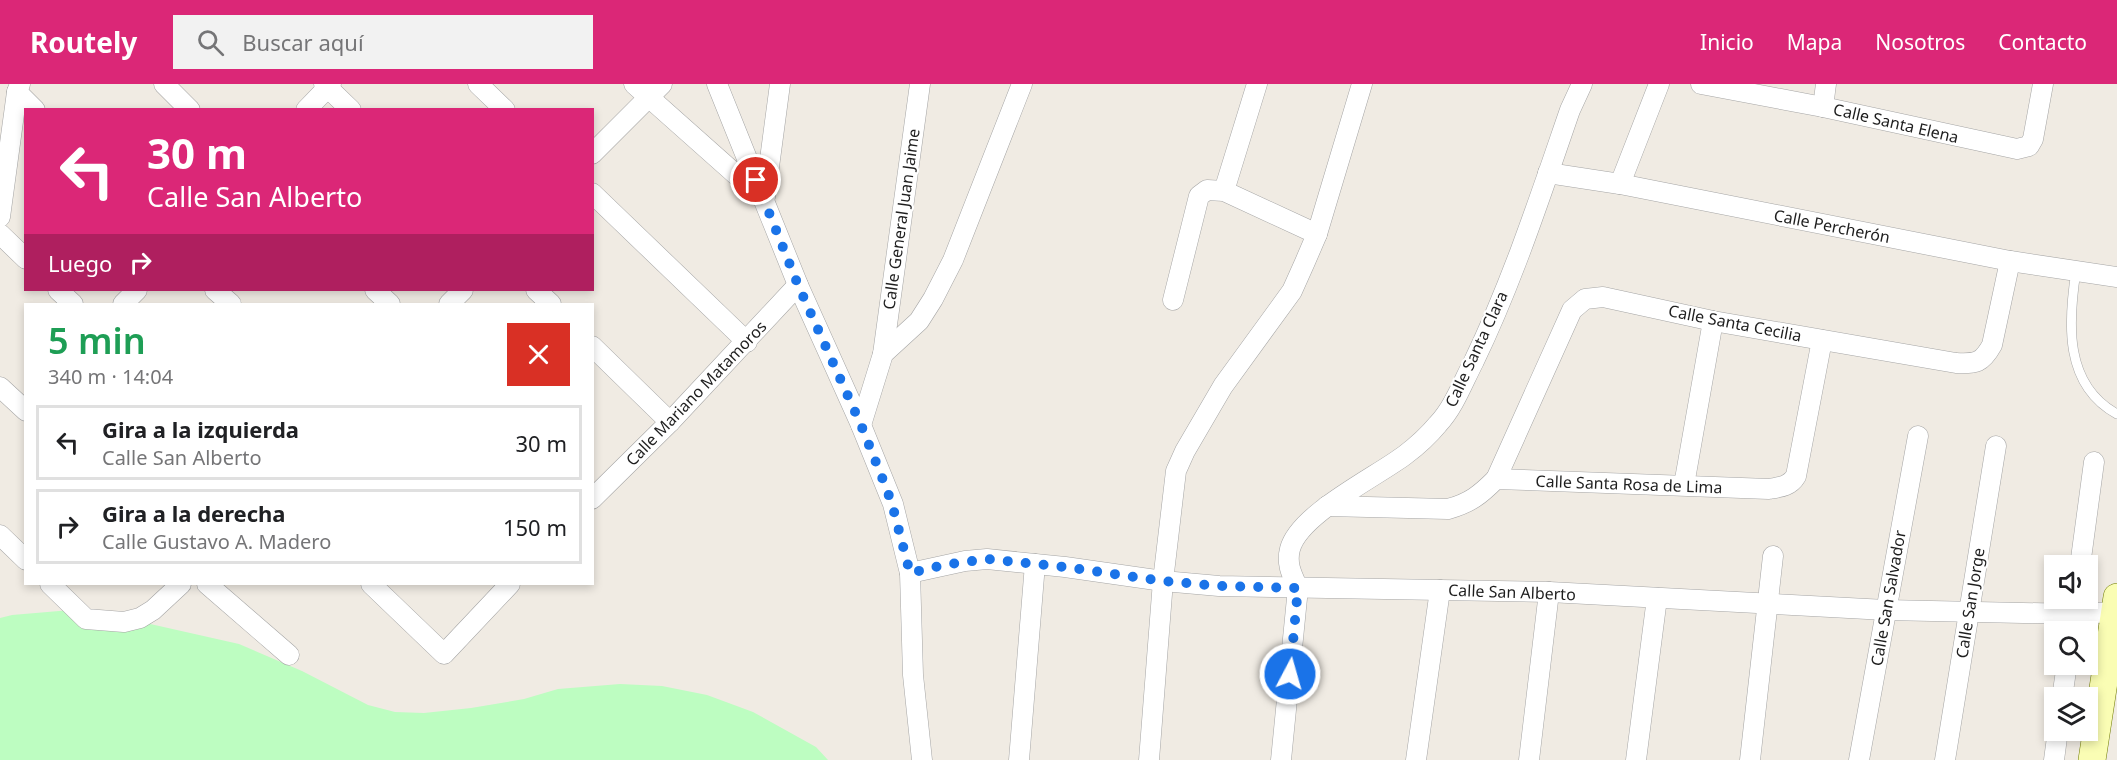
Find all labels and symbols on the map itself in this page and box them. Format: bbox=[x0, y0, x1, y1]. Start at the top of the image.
street label: Calle Santa Elena bbox=[1831, 98, 1961, 148]
street label: Calle General Juan Jaime bbox=[877, 127, 925, 311]
pin bbox=[730, 154, 781, 205]
street label: Calle Percherón bbox=[1772, 204, 1892, 248]
street label: Calle Santa Clara bbox=[1439, 287, 1513, 411]
street label: Calle Santa Cecilia bbox=[1667, 299, 1803, 347]
street label: Calle Mariano Matamoros bbox=[621, 316, 771, 470]
street label: Calle Santa Rosa de Lima bbox=[1535, 470, 1723, 498]
street label: Calle San Salvador bbox=[1865, 528, 1911, 668]
street label: Calle San Jorge bbox=[1950, 546, 1990, 660]
street label: Calle San Alberto bbox=[1448, 579, 1576, 605]
position arrow bbox=[1258, 642, 1322, 706]

